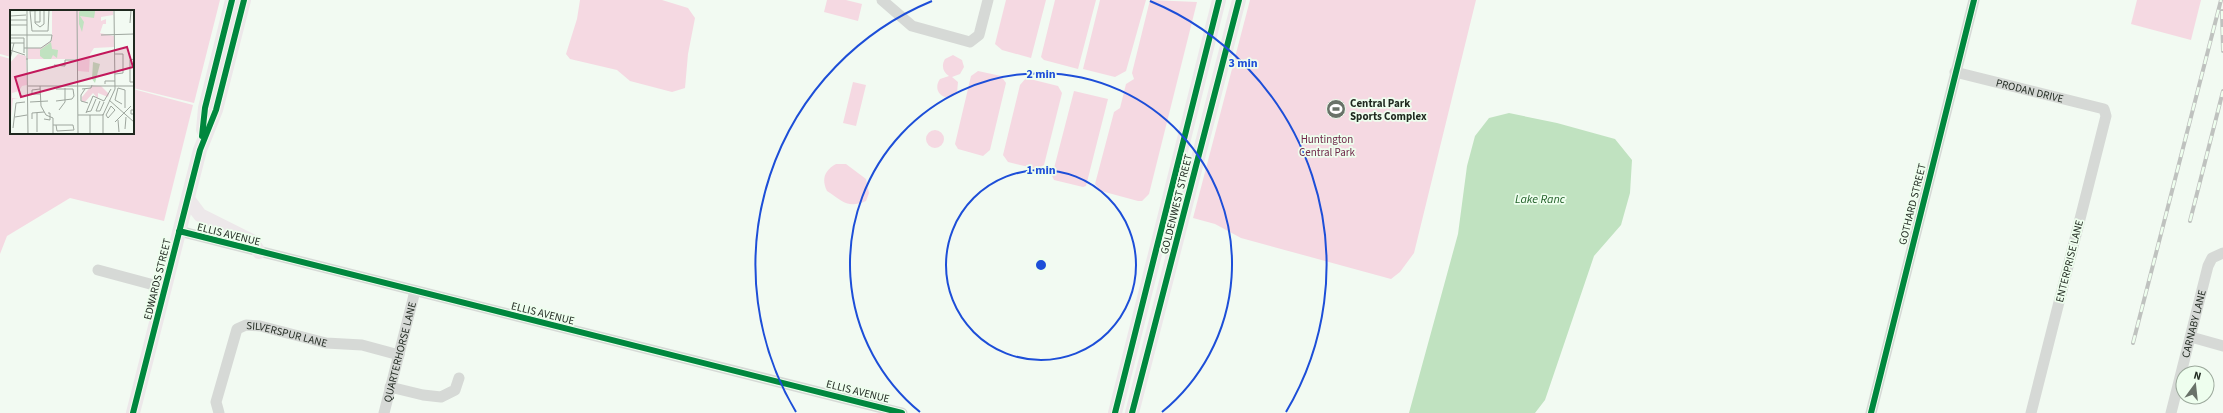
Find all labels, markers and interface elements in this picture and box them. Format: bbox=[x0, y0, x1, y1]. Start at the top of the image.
inset map bbox=[10, 10, 134, 134]
text: 3 min bbox=[1228, 55, 1258, 72]
text: 2 min bbox=[1026, 66, 1056, 83]
street label: PRODAN DRIVE bbox=[1994, 75, 2065, 107]
place label: Central Park Sports Complex bbox=[1350, 96, 1427, 124]
sports icon: Central Park Sports Complex bbox=[1325, 98, 1347, 120]
park label: Huntington Central Park bbox=[1299, 132, 1356, 160]
street label: GOLDENWEST STREET bbox=[1157, 152, 1196, 256]
text: 1 min bbox=[1026, 162, 1056, 179]
street label: GOTHARD STREET bbox=[1895, 162, 1930, 246]
water label: Lake Ranc bbox=[1515, 191, 1566, 208]
street label: ENTERPRISE LANE bbox=[2052, 218, 2087, 304]
street label: ELLIS AVENUE bbox=[196, 219, 262, 250]
street label: EDWARDS STREET bbox=[140, 237, 175, 321]
centre of rings bbox=[1034, 258, 1048, 272]
street label: CARNABY LANE bbox=[2178, 288, 2210, 360]
street label: ELLIS AVENUE bbox=[510, 298, 576, 329]
street label: QUARTERHORSE LANE bbox=[380, 300, 420, 404]
street label: SILVERSPUR LANE bbox=[246, 318, 329, 351]
north arrow bbox=[2175, 365, 2215, 405]
text: N bbox=[2192, 368, 2203, 384]
street label: ELLIS AVENUE bbox=[825, 376, 891, 407]

